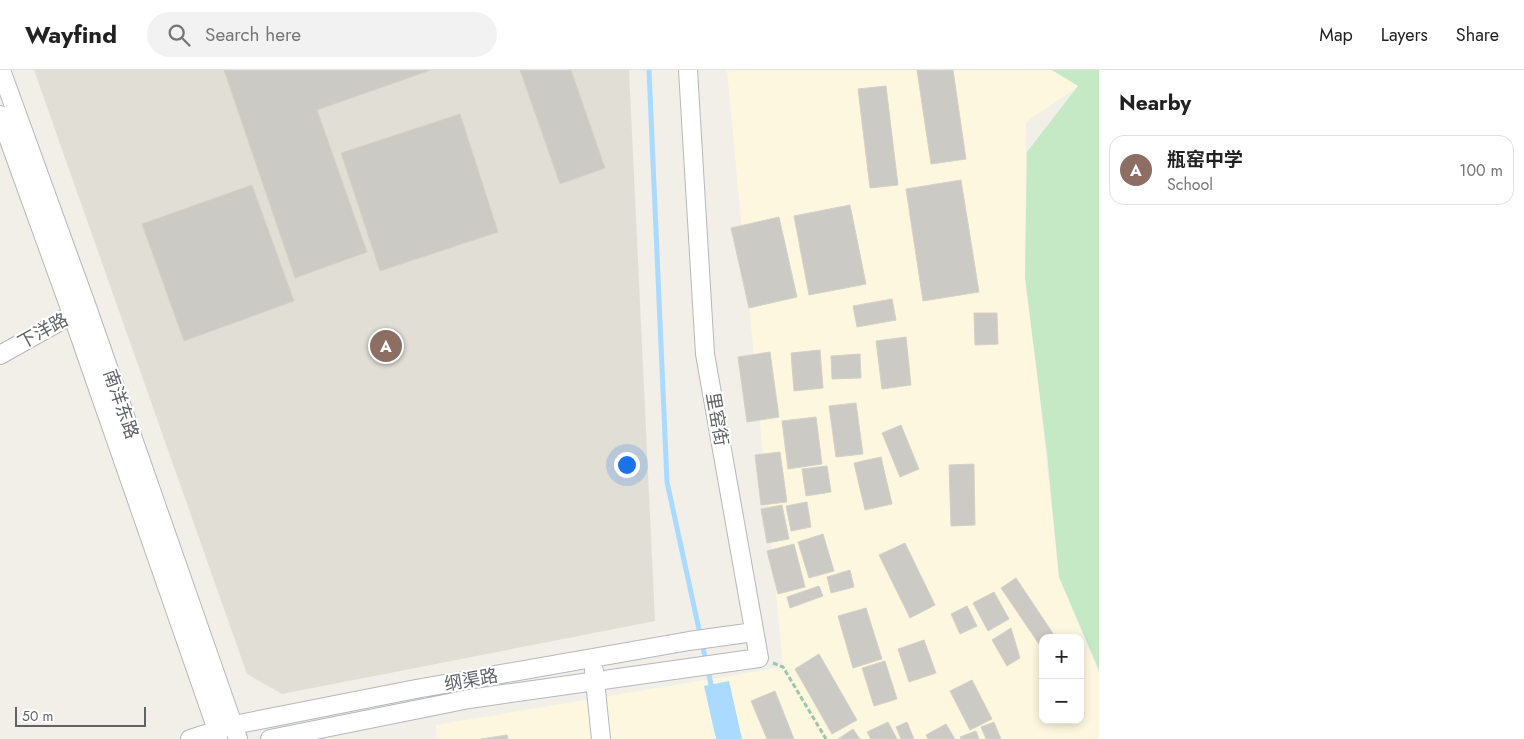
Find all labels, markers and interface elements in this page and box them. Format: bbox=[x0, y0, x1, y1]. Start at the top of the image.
search box bbox=[147, 12, 497, 57]
text: Wayfind bbox=[25, 17, 117, 52]
icon: search bbox=[165, 21, 193, 49]
text: Search here bbox=[205, 21, 301, 48]
text: Map bbox=[1319, 22, 1353, 48]
text: Layers bbox=[1381, 22, 1428, 48]
text: Share bbox=[1456, 22, 1499, 48]
text: Nearby bbox=[1119, 88, 1191, 118]
text: 瓶窑中学 bbox=[1167, 146, 1243, 173]
text: A bbox=[1130, 159, 1142, 182]
text: 100 m bbox=[1459, 159, 1503, 182]
text: School bbox=[1167, 173, 1213, 196]
street label: 下洋路 bbox=[13, 307, 73, 355]
pin: A bbox=[370, 327, 402, 365]
street label: 南洋东路 bbox=[97, 366, 145, 442]
street label: 里窑街 bbox=[700, 390, 734, 448]
your location bbox=[614, 452, 640, 478]
map controls bbox=[1039, 634, 1084, 724]
button: + bbox=[1039, 634, 1084, 679]
street label: 纲渠路 bbox=[442, 663, 500, 697]
button: − bbox=[1039, 679, 1084, 724]
scale bar bbox=[15, 704, 146, 727]
text: 50 m bbox=[22, 706, 53, 726]

